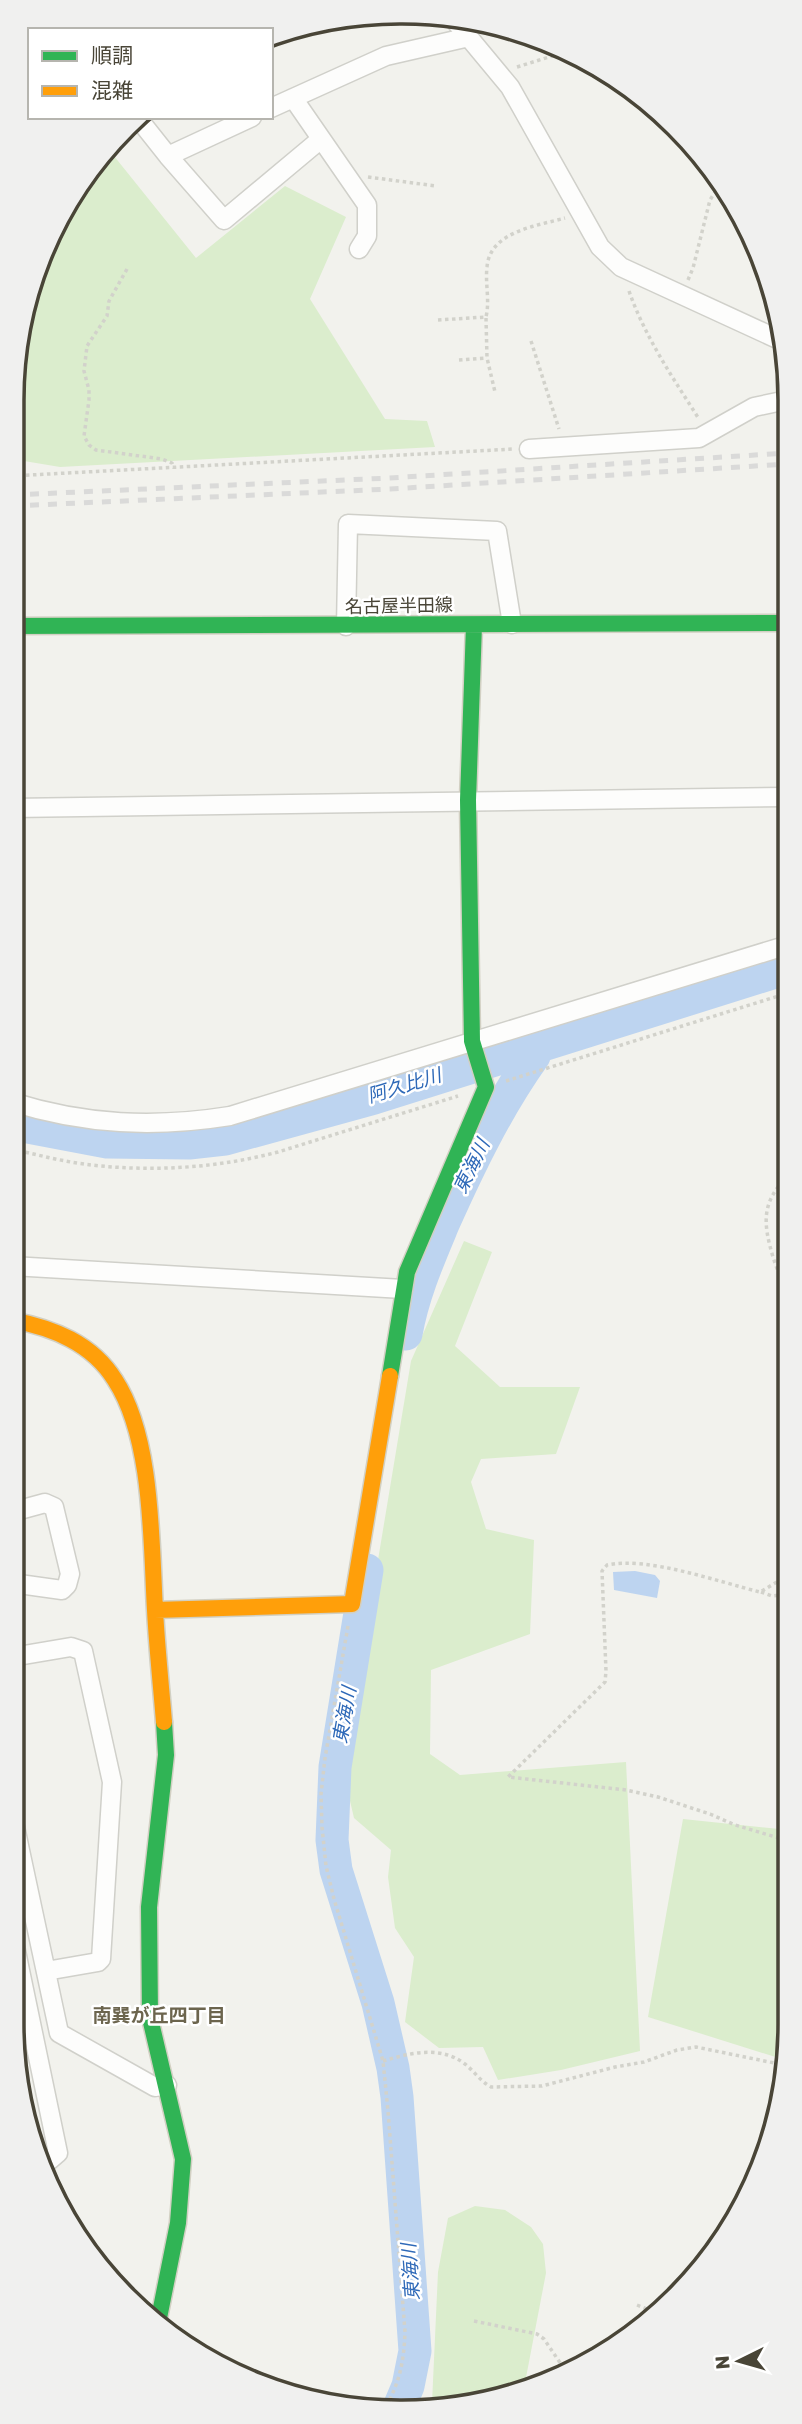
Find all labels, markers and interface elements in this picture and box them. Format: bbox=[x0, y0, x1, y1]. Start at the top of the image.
legend bbox=[28, 28, 273, 119]
text: 順調 bbox=[91, 43, 133, 68]
text: 混雑 bbox=[91, 78, 133, 103]
street label: 名古屋半田線 bbox=[345, 594, 453, 618]
water label: 阿久比川 bbox=[364, 1063, 446, 1108]
water label: 東海川 bbox=[449, 1134, 495, 1197]
water label: 東海川 bbox=[328, 1683, 361, 1745]
district label: 南巽が丘四丁目 bbox=[92, 2004, 226, 2027]
water label: 東海川 bbox=[397, 2241, 424, 2301]
north arrow bbox=[704, 2326, 774, 2396]
text: N bbox=[711, 2355, 735, 2370]

